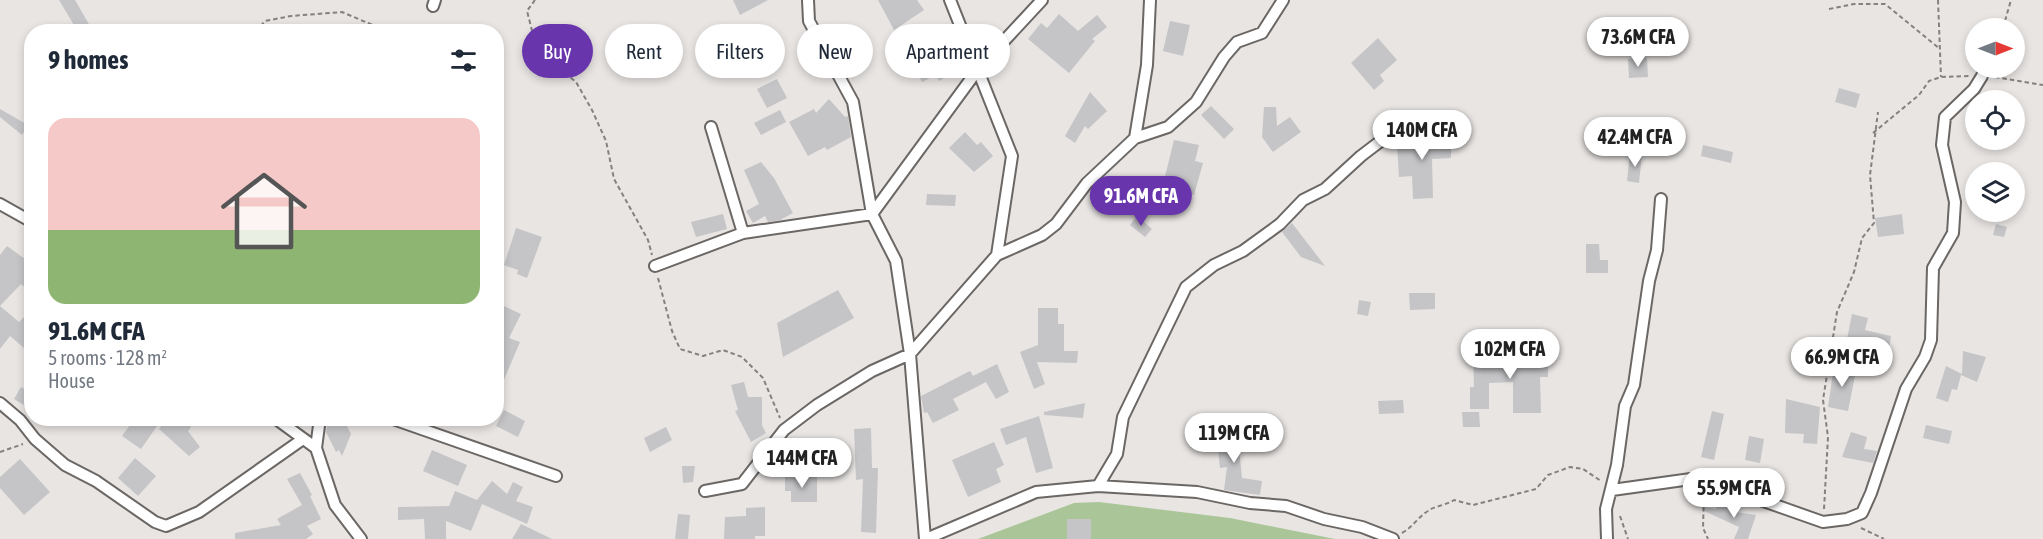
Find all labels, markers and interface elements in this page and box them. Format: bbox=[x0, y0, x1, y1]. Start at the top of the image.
pin: 73.6M CFA bbox=[1569, 17, 1707, 68]
north arrow bbox=[1965, 18, 2025, 78]
map controls bbox=[1965, 18, 2025, 222]
chip: Buy bbox=[522, 24, 593, 78]
chip: Rent bbox=[605, 24, 683, 78]
chip: Filters bbox=[695, 24, 785, 78]
chip: New bbox=[797, 24, 873, 78]
chip: Apartment bbox=[885, 24, 1010, 78]
text: 73.6M CFA bbox=[1601, 25, 1675, 48]
icon: filters bbox=[447, 44, 480, 77]
text: 9 homes bbox=[48, 45, 128, 75]
button: locate bbox=[1965, 90, 2025, 150]
pin: 140M CFA bbox=[1360, 110, 1484, 161]
pin: 42.4M CFA bbox=[1566, 117, 1704, 168]
text: 140M CFA bbox=[1387, 118, 1457, 141]
text: 42.4M CFA bbox=[1598, 125, 1672, 148]
icon: home bbox=[210, 157, 318, 265]
button: layers bbox=[1965, 162, 2025, 222]
pin: 91.6M CFA bbox=[1072, 176, 1210, 227]
text: 91.6M CFA bbox=[1104, 184, 1178, 207]
text: 91.6M CFA bbox=[48, 316, 145, 346]
pin: 102M CFA bbox=[1448, 329, 1572, 380]
text: 102M CFA bbox=[1475, 337, 1545, 360]
pin: 66.9M CFA bbox=[1773, 337, 1911, 388]
text: 66.9M CFA bbox=[1805, 345, 1879, 368]
text: 5 rooms · 128 m² bbox=[48, 346, 167, 369]
text: House bbox=[48, 369, 95, 392]
pin: 119M CFA bbox=[1172, 413, 1296, 464]
text: 119M CFA bbox=[1199, 421, 1269, 444]
pin: 144M CFA bbox=[740, 438, 864, 489]
text: 144M CFA bbox=[767, 446, 837, 469]
pin: 55.9M CFA bbox=[1665, 468, 1803, 519]
text: 55.9M CFA bbox=[1697, 476, 1771, 499]

